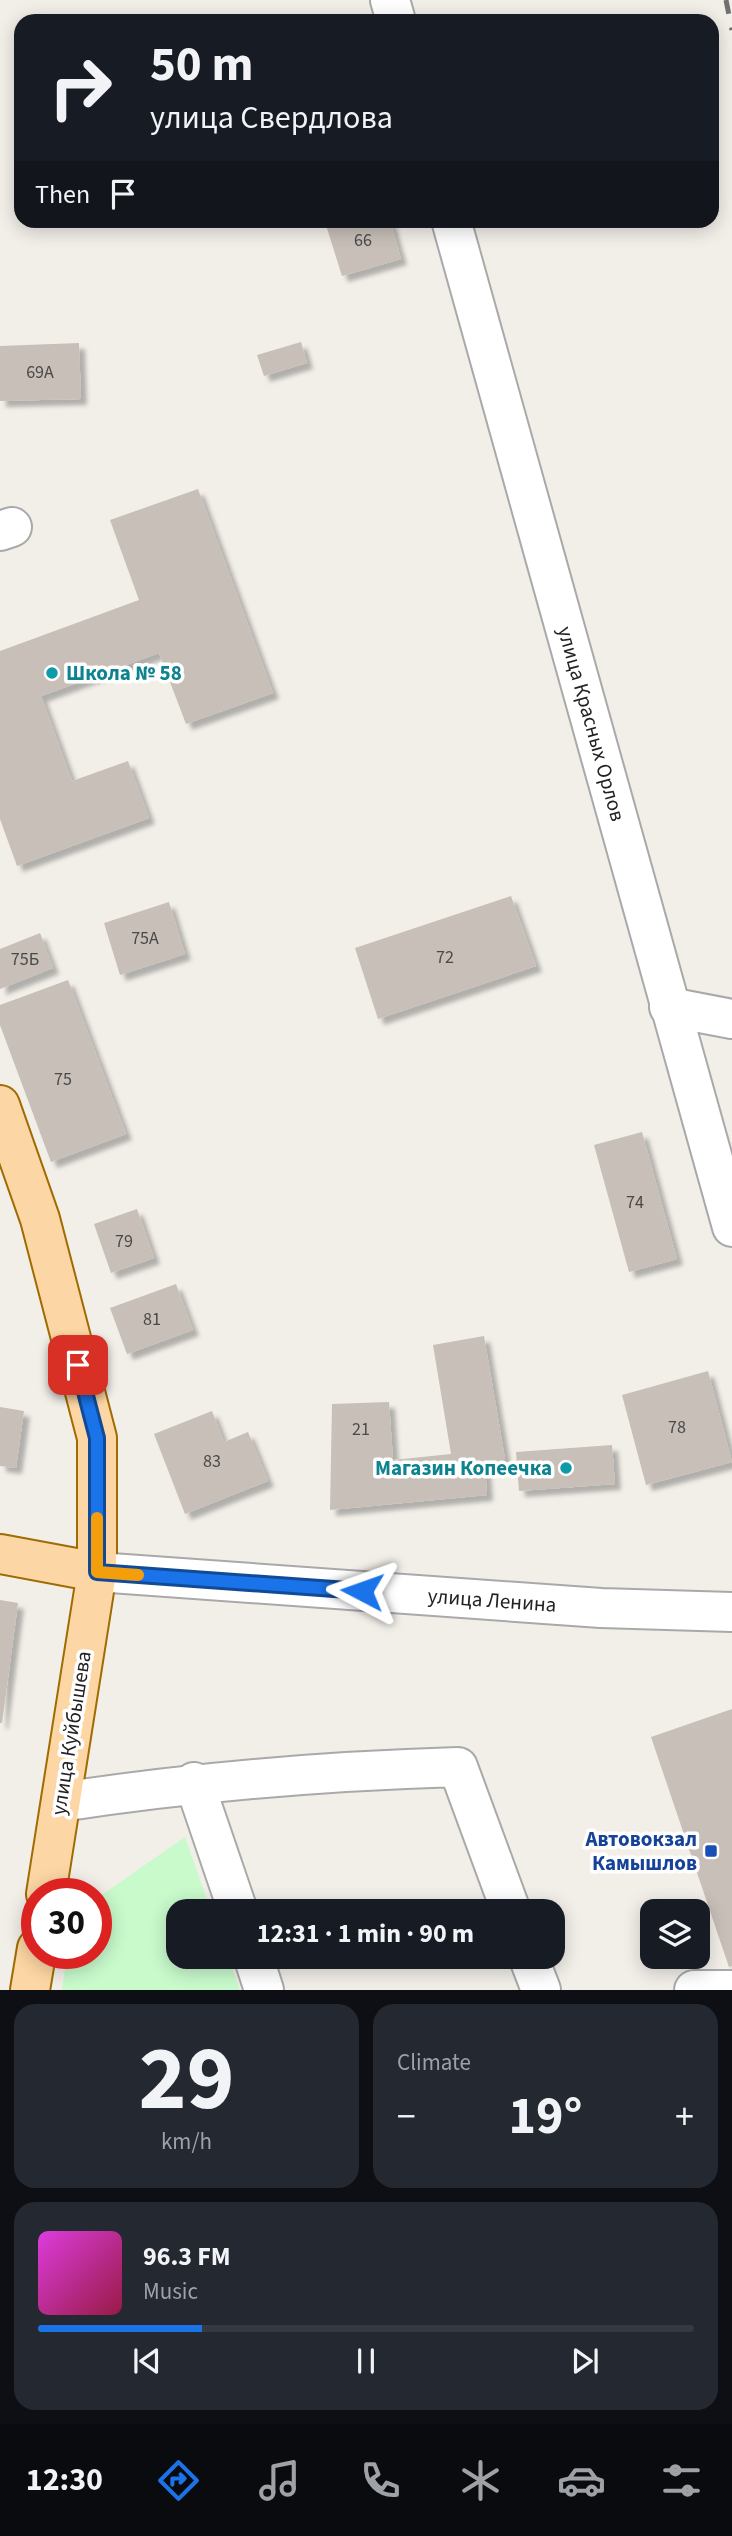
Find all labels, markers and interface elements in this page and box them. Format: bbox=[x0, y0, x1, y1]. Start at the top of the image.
text: 50 m bbox=[150, 30, 254, 100]
icon: right bbox=[35, 42, 126, 133]
text: улица Свердлова bbox=[150, 95, 393, 141]
icon: arrive bbox=[104, 175, 142, 213]
text: Then bbox=[35, 176, 90, 213]
house number: 66 bbox=[354, 228, 372, 253]
house number: 69А bbox=[26, 360, 54, 385]
street label: улица Красных Орлов bbox=[550, 623, 633, 825]
place label: Школа № 58 bbox=[66, 658, 182, 688]
marker: Школа № 58 bbox=[44, 665, 60, 681]
house number: 75А bbox=[131, 926, 159, 951]
house number: 72 bbox=[436, 945, 454, 970]
house number: 75Б bbox=[11, 947, 39, 972]
house number: 75 bbox=[54, 1067, 72, 1092]
house number: 74 bbox=[626, 1190, 644, 1215]
house number: 79 bbox=[115, 1229, 133, 1254]
house number: 81 bbox=[143, 1307, 161, 1332]
pin bbox=[48, 1335, 108, 1395]
icon: arrive bbox=[59, 1346, 97, 1384]
house number: 78 bbox=[668, 1415, 686, 1440]
house number: 21 bbox=[352, 1417, 370, 1442]
house number: 83 bbox=[203, 1449, 221, 1474]
place label: Магазин Копеечка bbox=[375, 1453, 552, 1483]
marker: Магазин Копеечка bbox=[558, 1460, 574, 1476]
position arrow bbox=[325, 1554, 399, 1628]
street label: улица Ленина bbox=[427, 1581, 557, 1620]
street label: улица Куйбышева bbox=[43, 1649, 99, 1817]
place label: Автовокзал Камышлов bbox=[585, 1824, 697, 1878]
marker: Автовокзал Камышлов bbox=[703, 1843, 719, 1859]
speed limit sign: 30 bbox=[21, 1878, 112, 1969]
map controls bbox=[640, 1899, 710, 1969]
button: layers bbox=[640, 1899, 710, 1969]
text: 12:31 · 1 min · 90 m bbox=[257, 1915, 474, 1952]
text: 29 bbox=[138, 2015, 235, 2144]
text: Climate bbox=[397, 2046, 471, 2079]
text: 19° bbox=[509, 2080, 582, 2154]
text: − bbox=[397, 2090, 416, 2144]
text: + bbox=[675, 2090, 694, 2144]
text: km/h bbox=[161, 2125, 212, 2158]
text: 96.3 FM bbox=[143, 2238, 231, 2275]
text: Music bbox=[143, 2275, 198, 2308]
icon: previous bbox=[128, 2342, 166, 2380]
icon: pause bbox=[347, 2342, 385, 2380]
icon: next bbox=[566, 2342, 604, 2380]
icon: directions bbox=[154, 2456, 203, 2505]
icon: music bbox=[255, 2456, 304, 2505]
icon: phone bbox=[356, 2456, 405, 2505]
icon: climate bbox=[456, 2456, 505, 2505]
icon: car bbox=[557, 2456, 606, 2505]
icon: filters bbox=[657, 2456, 706, 2505]
text: 12:30 bbox=[26, 2457, 103, 2503]

